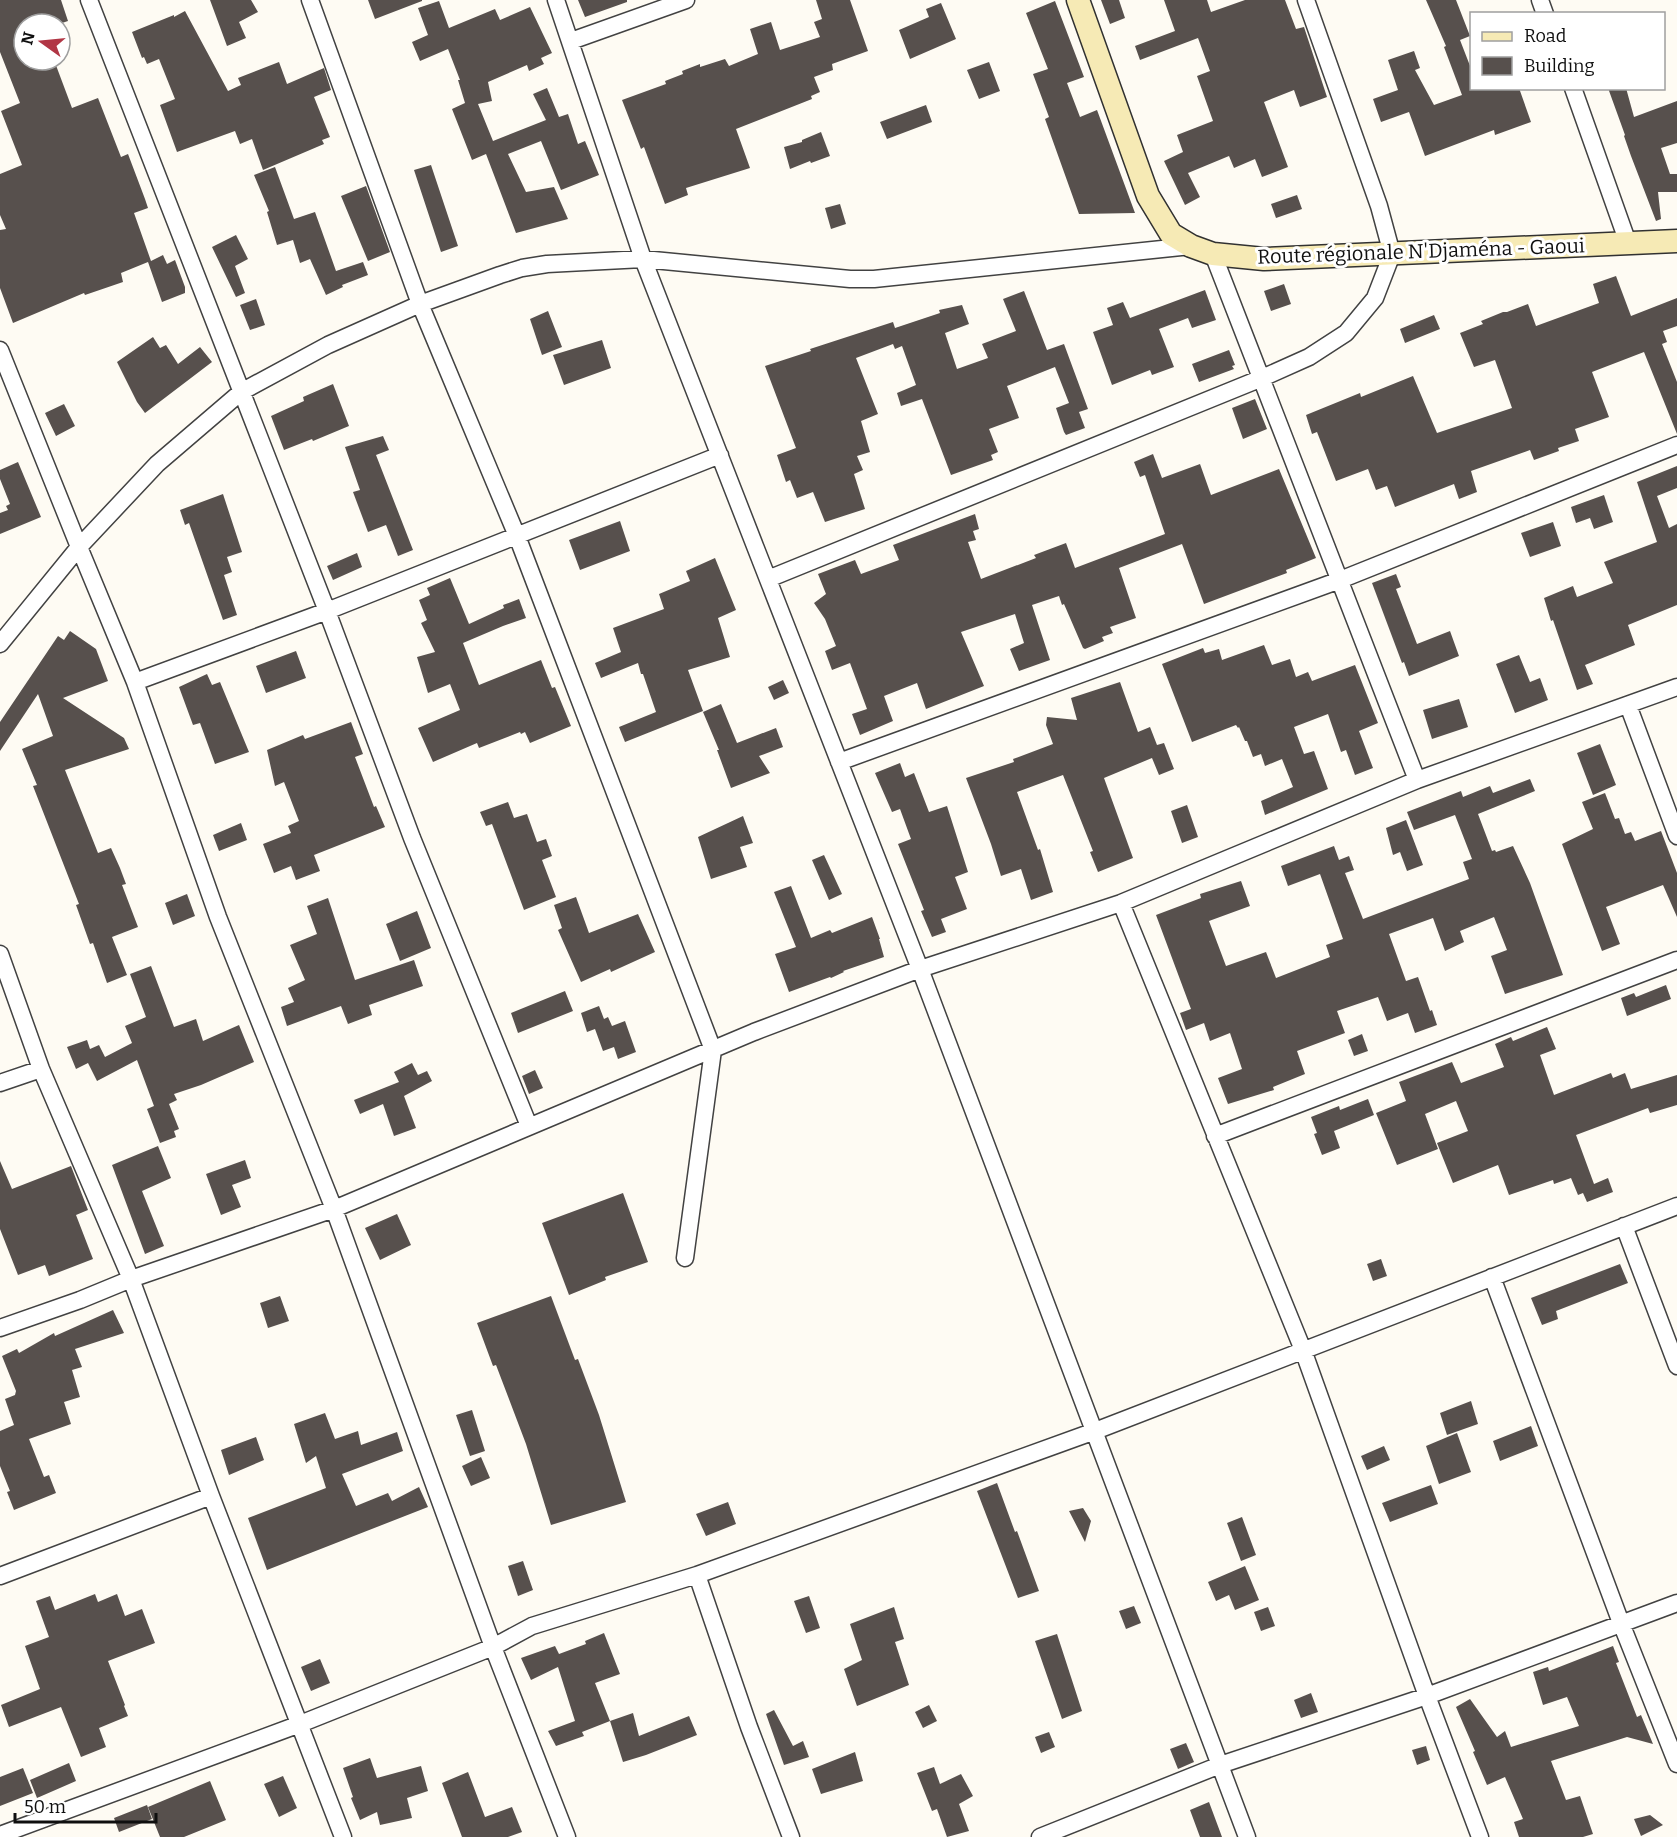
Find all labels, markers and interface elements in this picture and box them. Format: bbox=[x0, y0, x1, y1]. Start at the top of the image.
north arrow bbox=[12, 12, 72, 72]
legend bbox=[1470, 12, 1665, 90]
text: Road bbox=[1524, 25, 1567, 47]
text: N bbox=[17, 30, 39, 47]
text: Building bbox=[1524, 55, 1595, 77]
street label: Route régionale N'Djaména - Gaoui bbox=[1257, 233, 1585, 270]
scale bar bbox=[15, 1786, 156, 1824]
text: 50 m bbox=[24, 1796, 66, 1818]

